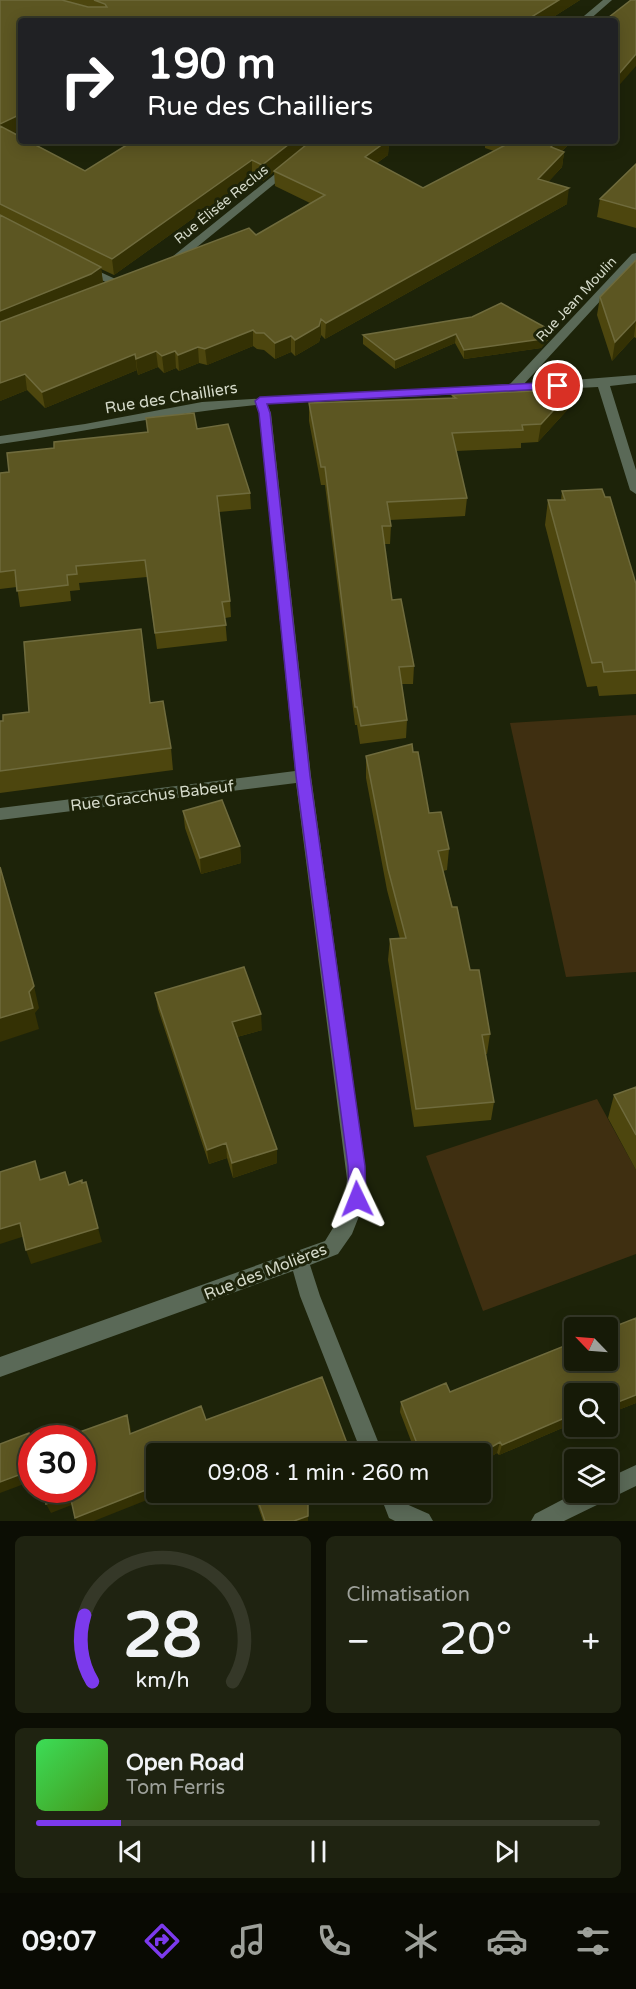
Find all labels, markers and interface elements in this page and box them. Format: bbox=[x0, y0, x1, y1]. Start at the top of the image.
text: 190 m bbox=[147, 39, 276, 90]
icon: right bbox=[48, 42, 126, 120]
text: Rue des Chailliers bbox=[147, 90, 373, 123]
street label: Rue Élisée Reclus bbox=[171, 161, 272, 248]
street label: Rue Jean Moulin bbox=[533, 253, 620, 346]
pin bbox=[532, 360, 583, 411]
icon: arrive bbox=[541, 369, 574, 402]
street label: Rue des Chailliers bbox=[103, 378, 239, 418]
street label: Rue Gracchus Babeuf bbox=[69, 776, 236, 816]
position arrow bbox=[325, 1167, 389, 1231]
street label: Rue des Molières bbox=[201, 1239, 330, 1305]
north arrow bbox=[564, 1317, 618, 1371]
map controls bbox=[564, 1317, 618, 1503]
button: search bbox=[564, 1383, 618, 1437]
speed limit sign: 30 bbox=[18, 1425, 96, 1503]
button: layers bbox=[564, 1449, 618, 1503]
text: 09:08 · 1 min · 260 m bbox=[208, 1460, 429, 1486]
text: Climatisation bbox=[347, 1583, 470, 1607]
text: 28 bbox=[124, 1599, 202, 1674]
text: 20° bbox=[439, 1613, 512, 1667]
text: − bbox=[347, 1622, 370, 1661]
text: + bbox=[581, 1622, 600, 1661]
text: km/h bbox=[136, 1667, 190, 1693]
text: Open Road bbox=[126, 1750, 244, 1776]
text: Tom Ferris bbox=[126, 1776, 225, 1800]
icon: previous bbox=[114, 1835, 147, 1868]
icon: pause bbox=[302, 1835, 335, 1868]
icon: next bbox=[490, 1835, 523, 1868]
icon: directions bbox=[141, 1920, 183, 1962]
icon: music bbox=[227, 1920, 269, 1962]
icon: phone bbox=[313, 1920, 355, 1962]
icon: climate bbox=[400, 1920, 442, 1962]
icon: car bbox=[486, 1920, 528, 1962]
icon: filters bbox=[572, 1920, 614, 1962]
text: 09:07 bbox=[22, 1925, 97, 1958]

